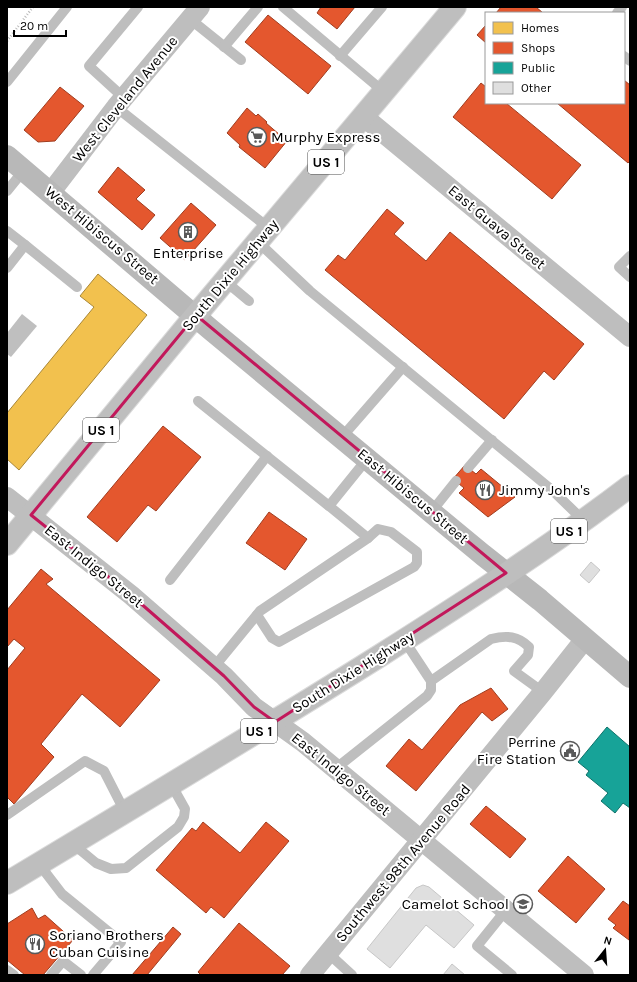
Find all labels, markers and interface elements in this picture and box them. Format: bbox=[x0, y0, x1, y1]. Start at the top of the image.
scale bar bbox=[14, 12, 66, 38]
legend bbox=[485, 12, 625, 104]
text: 20 m bbox=[20, 19, 48, 33]
text: Homes bbox=[521, 21, 559, 35]
street label: West Cleveland Avenue bbox=[68, 32, 182, 166]
text: Shops bbox=[521, 41, 555, 55]
text: Public bbox=[521, 61, 555, 75]
text: Other bbox=[521, 81, 552, 95]
supermarket icon: Murphy Express bbox=[246, 126, 268, 148]
place label: Murphy Express bbox=[271, 128, 380, 146]
road number: US 1 bbox=[308, 150, 344, 174]
street label: East Guava Street bbox=[445, 181, 550, 273]
street label: West Hibiscus Street bbox=[41, 182, 163, 288]
street label: South Dixie Highway bbox=[178, 215, 282, 335]
building icon: Enterprise bbox=[177, 221, 199, 243]
place label: Enterprise bbox=[153, 244, 223, 262]
road number: US 1 bbox=[83, 418, 119, 442]
street label: East Hibiscus Street bbox=[354, 444, 472, 548]
restaurant icon: Jimmy John's bbox=[474, 479, 496, 501]
place label: Jimmy John's bbox=[499, 481, 590, 499]
road number: US 1 bbox=[551, 519, 587, 543]
street label: East Indigo Street bbox=[41, 521, 147, 612]
street label: South Dixie Highway bbox=[289, 627, 417, 717]
road number: US 1 bbox=[241, 719, 277, 743]
street label: East Indigo Street bbox=[288, 729, 394, 820]
place label: Perrine Fire Station bbox=[477, 733, 556, 768]
public building icon: Perrine Fire Station bbox=[559, 740, 581, 762]
street label: Southwest 98th Avenue Road bbox=[332, 780, 474, 946]
school or university icon: Camelot School bbox=[512, 893, 534, 915]
place label: Camelot School bbox=[402, 895, 509, 913]
place label: Soriano Brothers Cuban Cuisine bbox=[49, 926, 164, 961]
north arrow bbox=[585, 930, 625, 970]
restaurant icon: Soriano Brothers Cuban Cuisine bbox=[24, 933, 46, 955]
text: N bbox=[602, 934, 613, 948]

